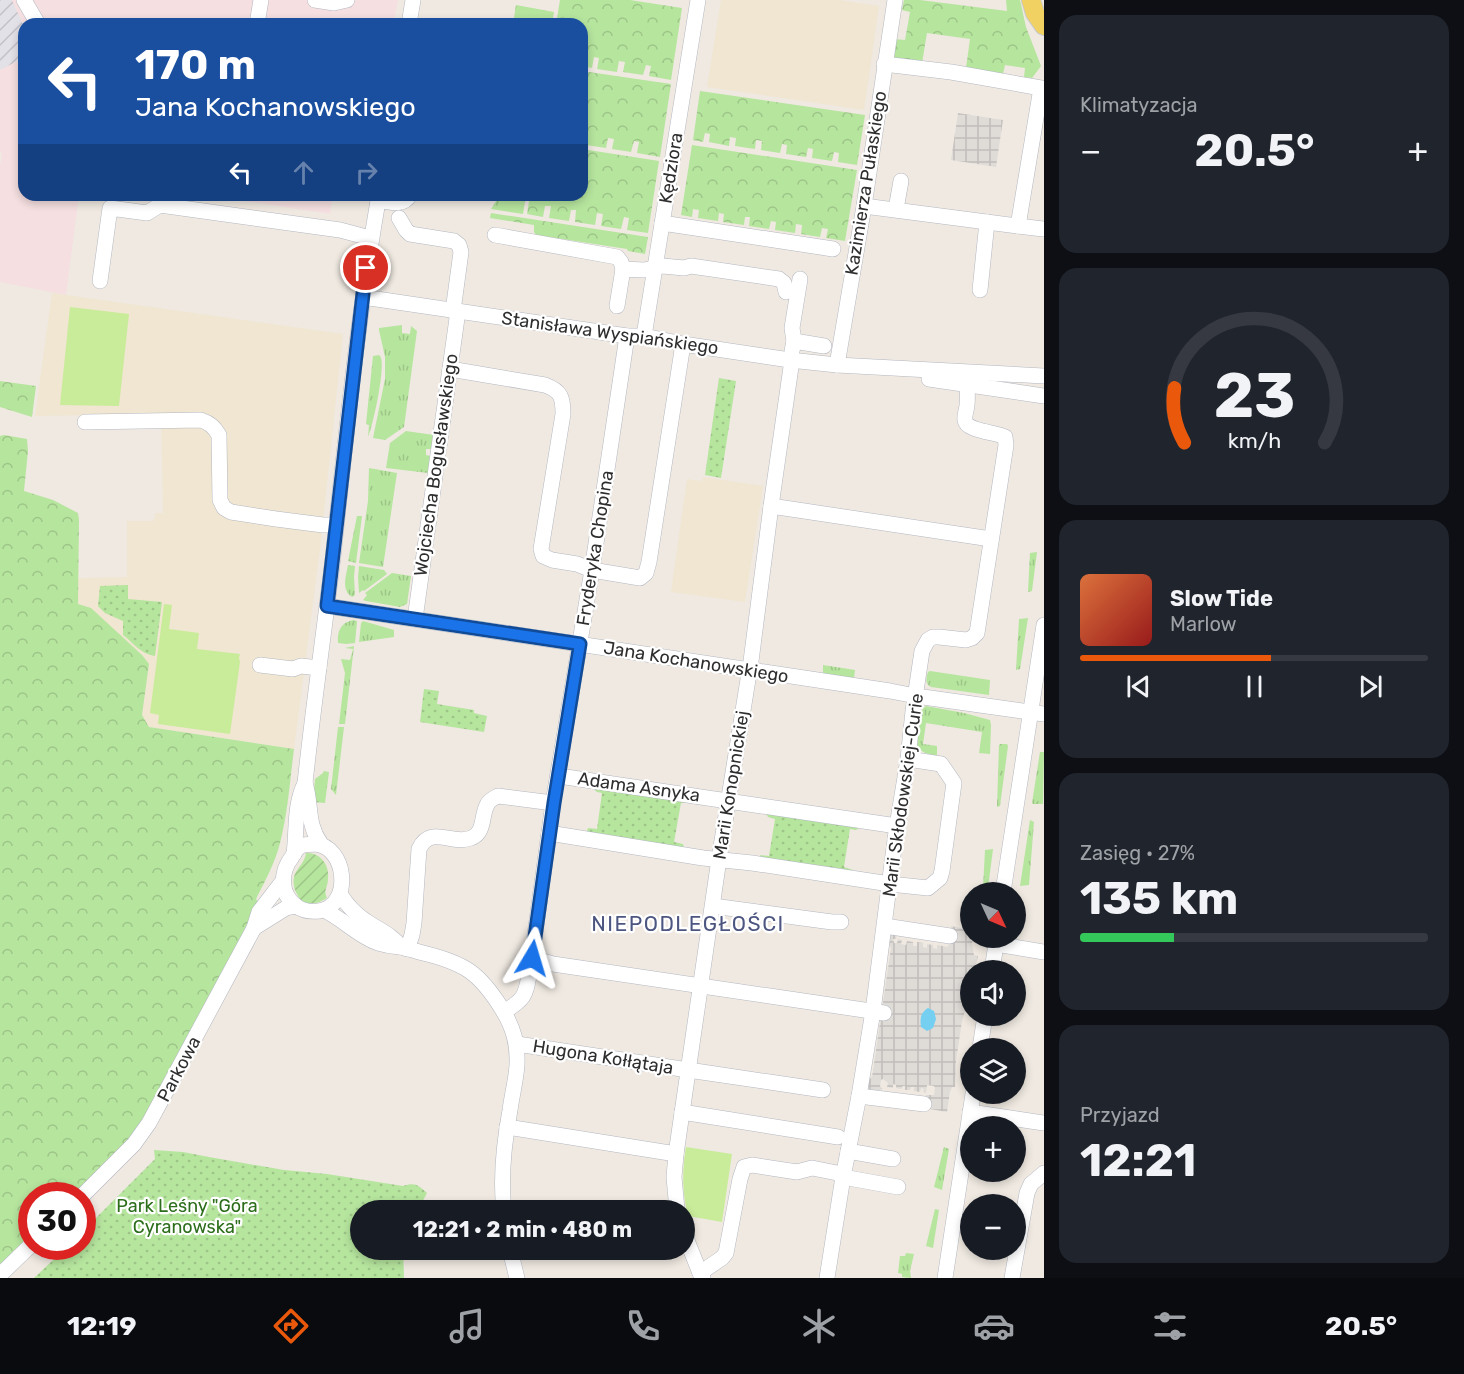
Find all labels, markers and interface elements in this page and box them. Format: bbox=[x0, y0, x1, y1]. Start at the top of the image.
text: 170 m bbox=[135, 40, 256, 90]
icon: left bbox=[36, 42, 114, 120]
street label: Kazimierza Pułaskiego bbox=[841, 89, 891, 277]
text: Jana Kochanowskiego bbox=[135, 91, 416, 123]
text: Klimatyzacja bbox=[1080, 93, 1198, 117]
text: 20.5° bbox=[1195, 124, 1314, 177]
street label: Kędziora bbox=[655, 131, 687, 205]
text: − bbox=[1080, 131, 1101, 170]
text: + bbox=[1407, 131, 1428, 170]
icon: left bbox=[224, 156, 257, 189]
icon: ahead bbox=[287, 156, 320, 189]
icon: right bbox=[350, 156, 383, 189]
pin bbox=[340, 242, 391, 293]
icon: arrive bbox=[349, 251, 382, 284]
street label: Stanisława Wyspiańskiego bbox=[500, 307, 720, 359]
street label: Wojciecha Bogusławskiego bbox=[409, 352, 463, 578]
text: 23 bbox=[1213, 360, 1295, 434]
text: km/h bbox=[1227, 429, 1281, 454]
street label: Fryderyka Chopina bbox=[572, 469, 618, 627]
text: Slow Tide bbox=[1170, 585, 1273, 612]
text: Marlow bbox=[1170, 612, 1237, 636]
street label: Jana Kochanowskiego bbox=[602, 636, 790, 688]
icon: previous bbox=[1122, 670, 1155, 703]
icon: pause bbox=[1238, 670, 1271, 703]
icon: next bbox=[1354, 670, 1387, 703]
street label: Marii Skłodowskiej-Curie bbox=[878, 692, 928, 898]
street label: Marii Konopnickiej bbox=[708, 709, 754, 861]
street label: Adama Asnyka bbox=[576, 768, 702, 806]
text: Zasięg · 27% bbox=[1080, 841, 1195, 865]
text: 135 km bbox=[1080, 872, 1238, 925]
north arrow bbox=[960, 882, 1026, 948]
map controls bbox=[960, 882, 1026, 1260]
district label: NIEPODLEGŁOŚCI bbox=[591, 911, 785, 936]
position arrow bbox=[500, 926, 564, 990]
button: sound bbox=[960, 960, 1026, 1026]
street label: Parkowa bbox=[153, 1032, 205, 1106]
street label: Hugona Kołłątaja bbox=[531, 1035, 675, 1079]
button: layers bbox=[960, 1038, 1026, 1104]
text: Przyjazd bbox=[1080, 1103, 1160, 1127]
button: + bbox=[960, 1116, 1026, 1182]
text: 12:21 bbox=[1080, 1134, 1196, 1187]
speed limit sign: 30 bbox=[18, 1182, 96, 1260]
button: − bbox=[960, 1194, 1026, 1260]
park label: Park Leśny "Góra Cyranowska" bbox=[116, 1195, 258, 1238]
text: 12:21 · 2 min · 480 m bbox=[413, 1216, 632, 1243]
icon: directions bbox=[270, 1305, 312, 1347]
icon: music bbox=[446, 1305, 488, 1347]
icon: phone bbox=[622, 1305, 664, 1347]
icon: climate bbox=[798, 1305, 840, 1347]
icon: car bbox=[973, 1305, 1015, 1347]
icon: filters bbox=[1149, 1305, 1191, 1347]
text: 12:19 bbox=[67, 1310, 136, 1342]
text: 20.5° bbox=[1325, 1310, 1397, 1342]

